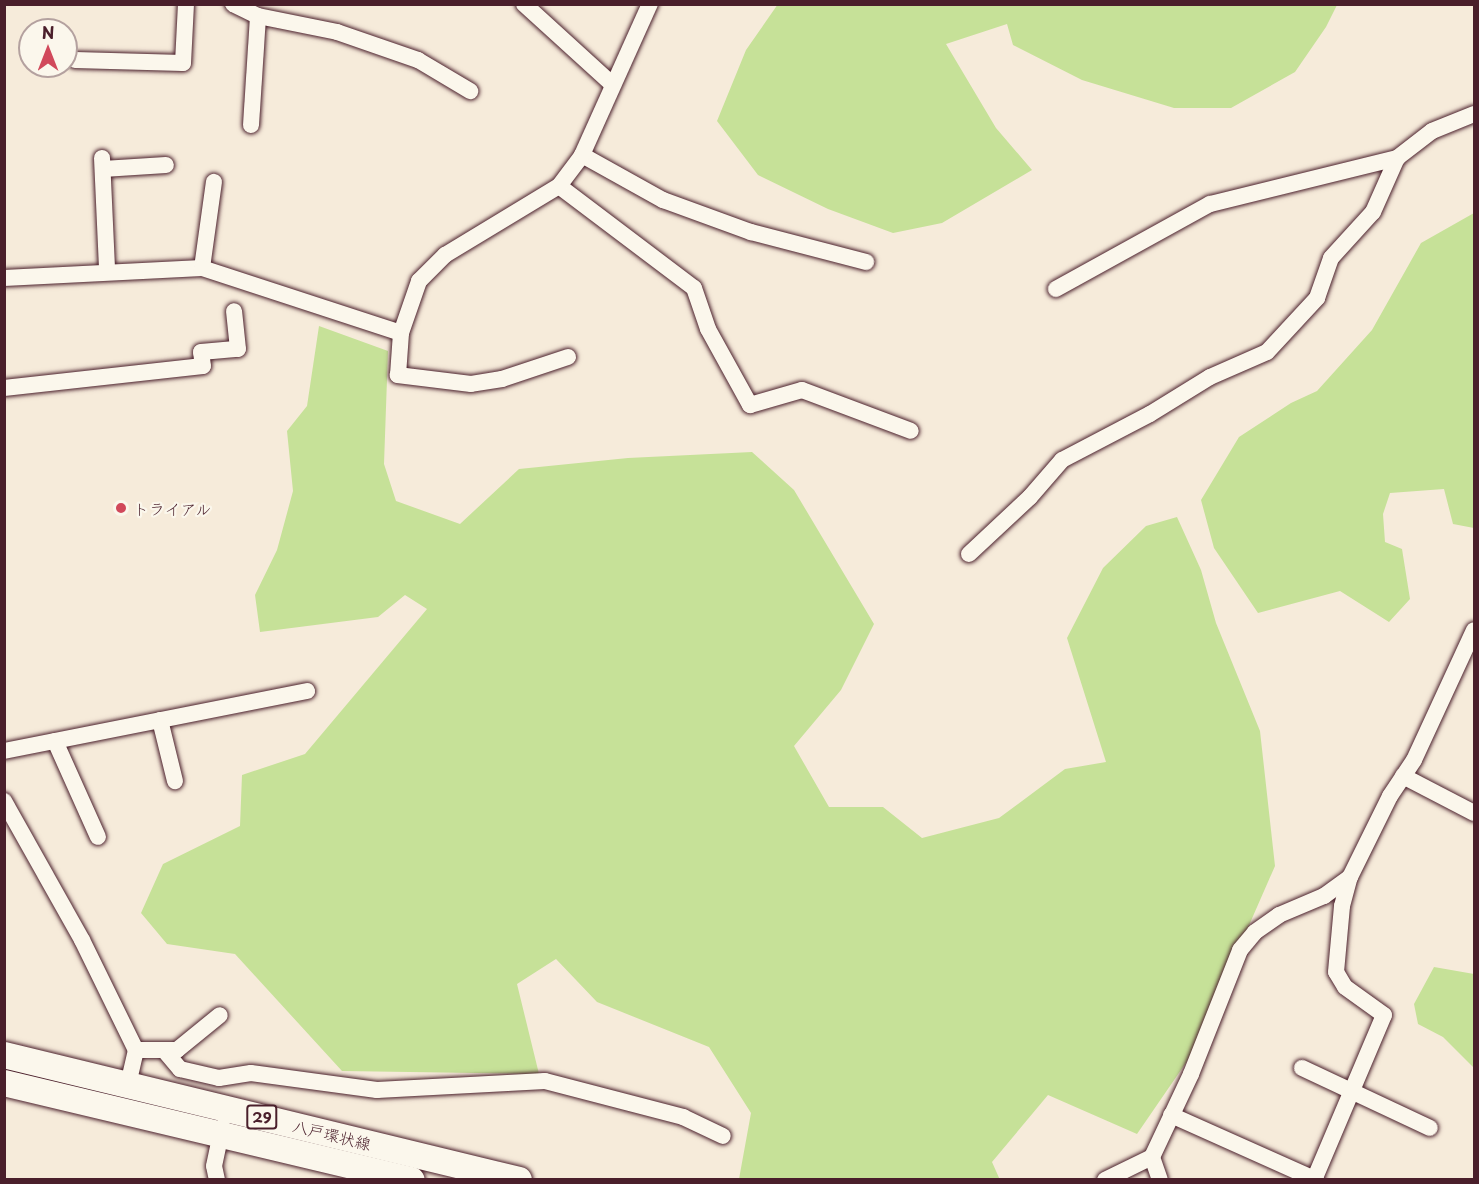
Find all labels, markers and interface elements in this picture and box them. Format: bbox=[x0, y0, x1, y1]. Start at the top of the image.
north arrow bbox=[18, 18, 78, 78]
text: N bbox=[42, 20, 54, 44]
place label: トライアル bbox=[133, 498, 213, 518]
marker: トライアル bbox=[114, 501, 128, 515]
road number: 29 bbox=[246, 1105, 278, 1129]
street label: 八戸環状線 bbox=[291, 1115, 373, 1153]

